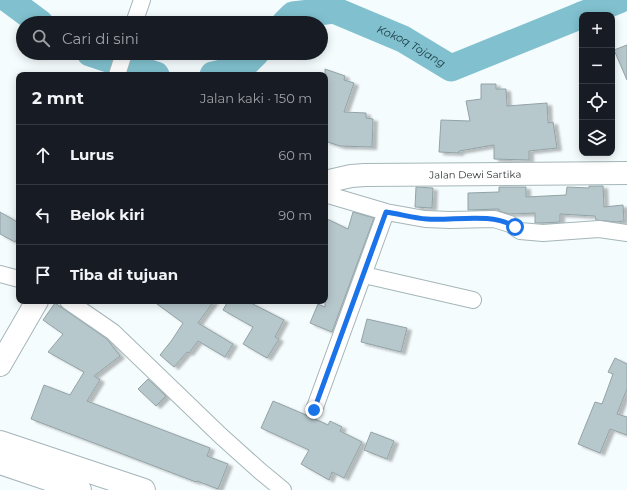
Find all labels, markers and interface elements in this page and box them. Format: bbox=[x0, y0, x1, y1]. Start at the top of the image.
map controls bbox=[579, 12, 615, 156]
button: + bbox=[579, 12, 615, 48]
search box bbox=[16, 16, 328, 60]
water label: Kokoq Tojang bbox=[375, 22, 449, 70]
icon: search bbox=[30, 27, 52, 49]
text: Cari di sini bbox=[62, 29, 139, 48]
button: − bbox=[579, 48, 615, 84]
button: locate bbox=[579, 84, 615, 120]
text: 2 mnt bbox=[32, 88, 84, 108]
text: Jalan kaki · 150 m bbox=[200, 90, 312, 106]
button: layers bbox=[579, 120, 615, 156]
icon: ahead bbox=[32, 144, 54, 166]
text: Lurus bbox=[70, 145, 114, 164]
text: 60 m bbox=[278, 147, 312, 163]
street label: Jalan Dewi Sartika bbox=[428, 168, 521, 182]
icon: left bbox=[32, 204, 54, 226]
text: Belok kiri bbox=[70, 205, 145, 224]
text: 90 m bbox=[278, 207, 312, 223]
route start bbox=[506, 218, 524, 236]
icon: arrive bbox=[32, 264, 54, 286]
text: Tiba di tujuan bbox=[70, 265, 178, 284]
route end bbox=[305, 401, 323, 419]

